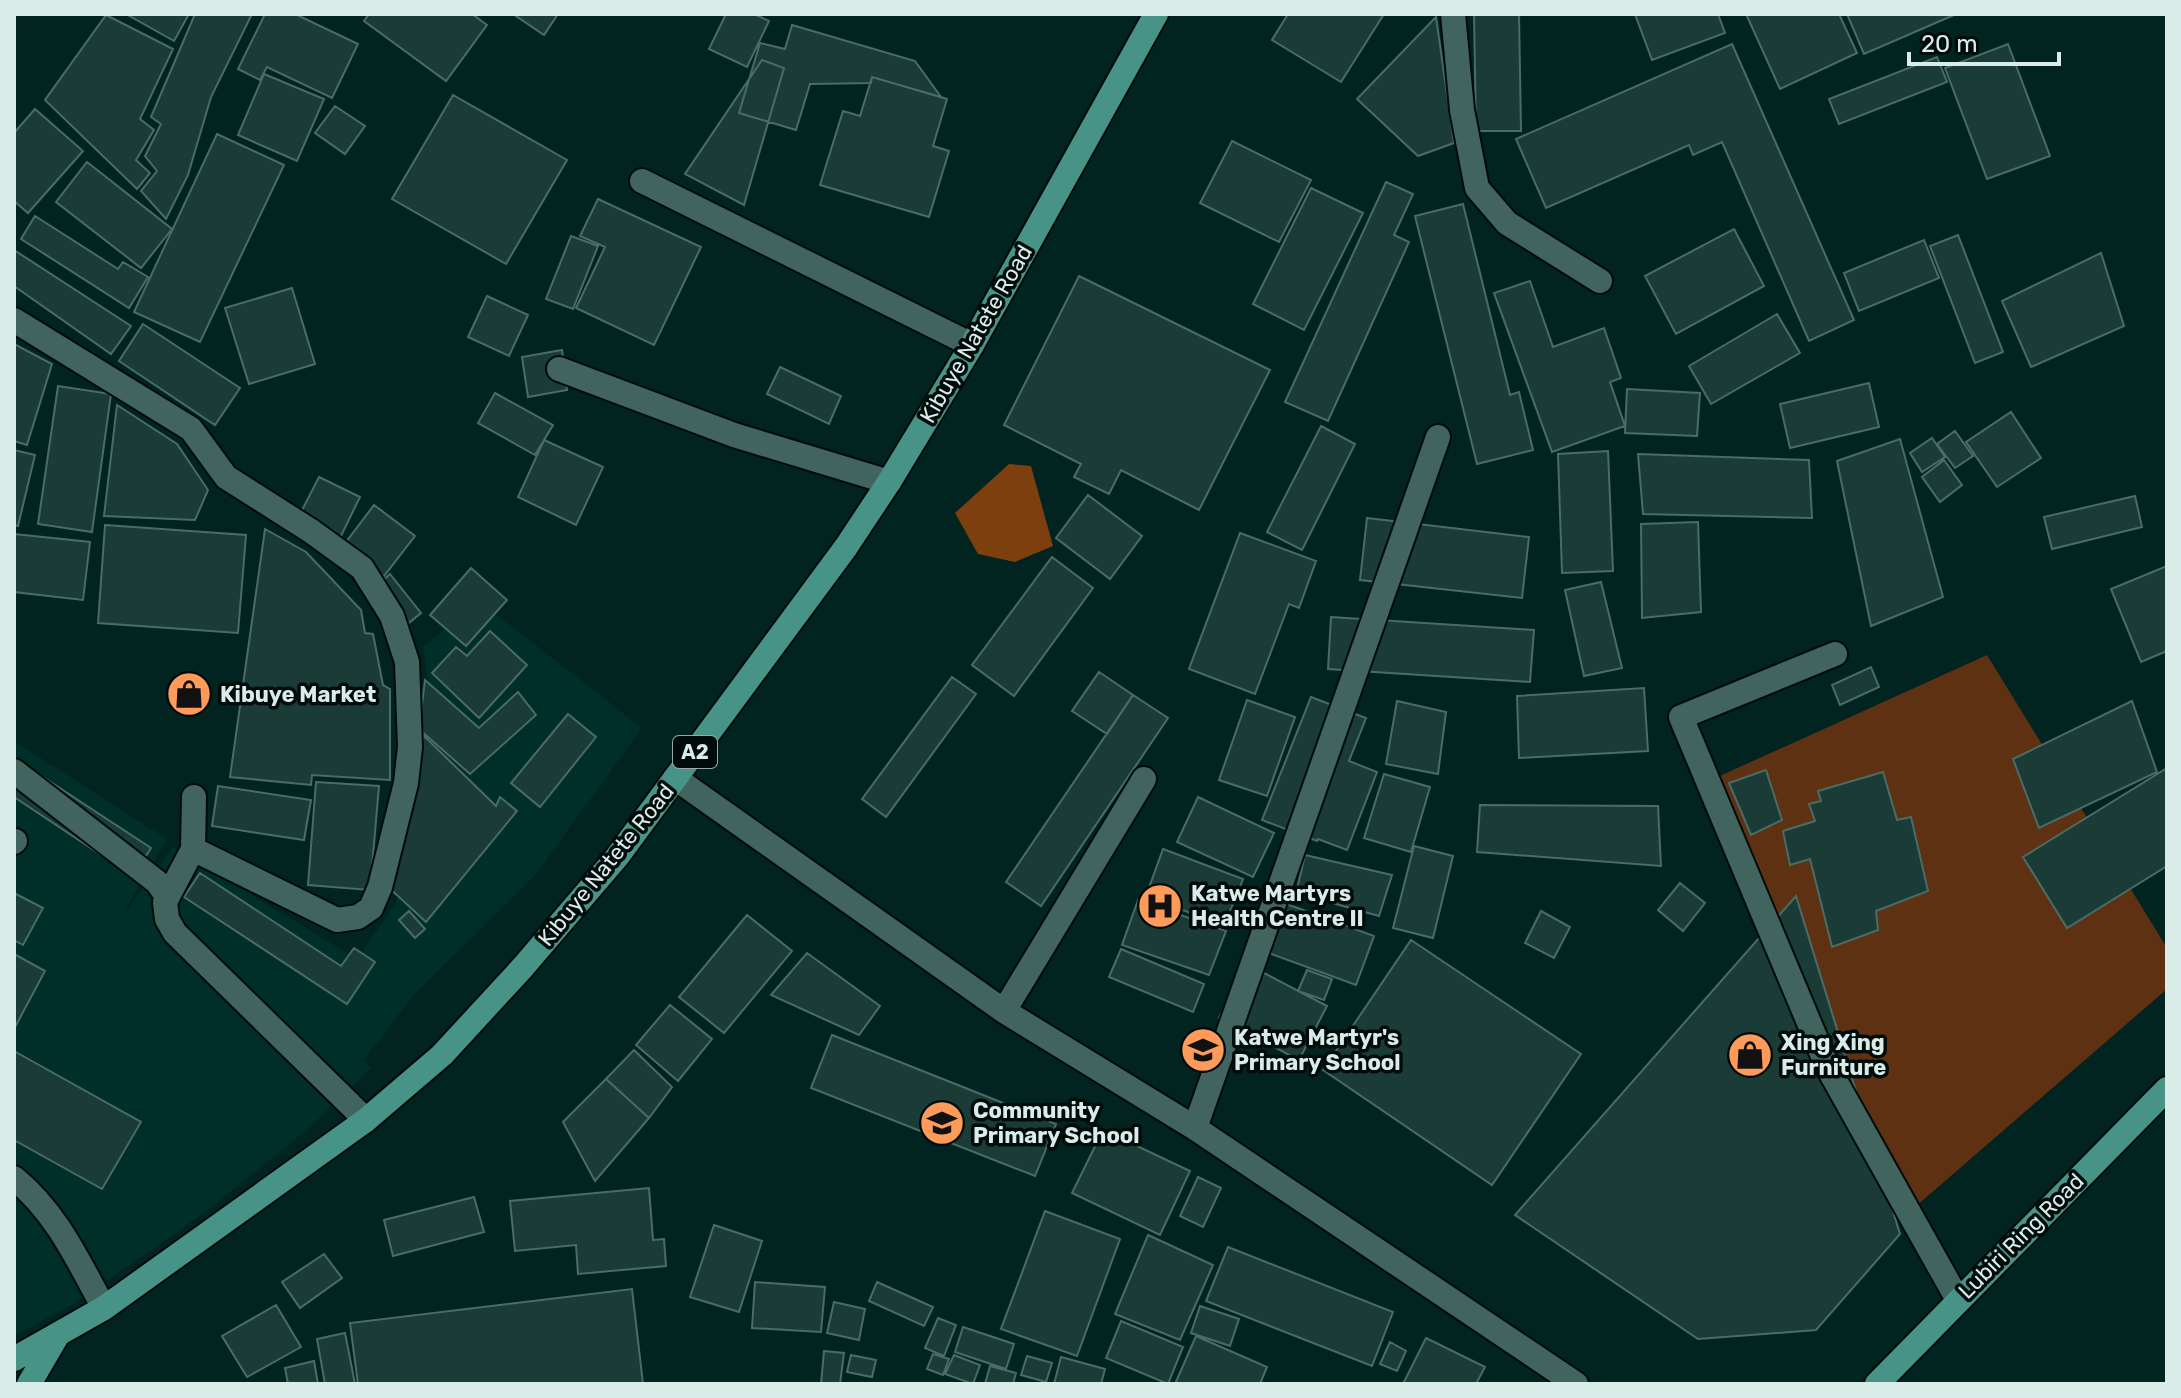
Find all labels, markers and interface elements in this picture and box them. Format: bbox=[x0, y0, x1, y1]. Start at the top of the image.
scale bar bbox=[1909, 16, 2059, 66]
text: 20 m bbox=[1921, 30, 1978, 58]
street label: Kibuye Natete Road bbox=[914, 240, 1038, 428]
shop icon: Kibuye Market bbox=[165, 670, 213, 718]
place label: Kibuye Market bbox=[220, 681, 376, 708]
road number: A2 bbox=[673, 736, 717, 768]
street label: Kibuye Natete Road bbox=[532, 778, 680, 952]
place label: Katwe Martyrs Health Centre II bbox=[1191, 880, 1364, 932]
hospital icon: Katwe Martyrs Health Centre II bbox=[1136, 882, 1184, 930]
place label: Katwe Martyr's Primary School bbox=[1234, 1024, 1401, 1076]
school or university icon: Katwe Martyr's Primary School bbox=[1179, 1026, 1227, 1074]
place label: Xing Xing Furniture bbox=[1781, 1029, 1886, 1081]
shop icon: Xing Xing Furniture bbox=[1726, 1031, 1774, 1079]
place label: Community Primary School bbox=[973, 1097, 1140, 1149]
school or university icon: Community Primary School bbox=[918, 1099, 966, 1147]
street label: Lubiri Ring Road bbox=[1953, 1168, 2089, 1304]

